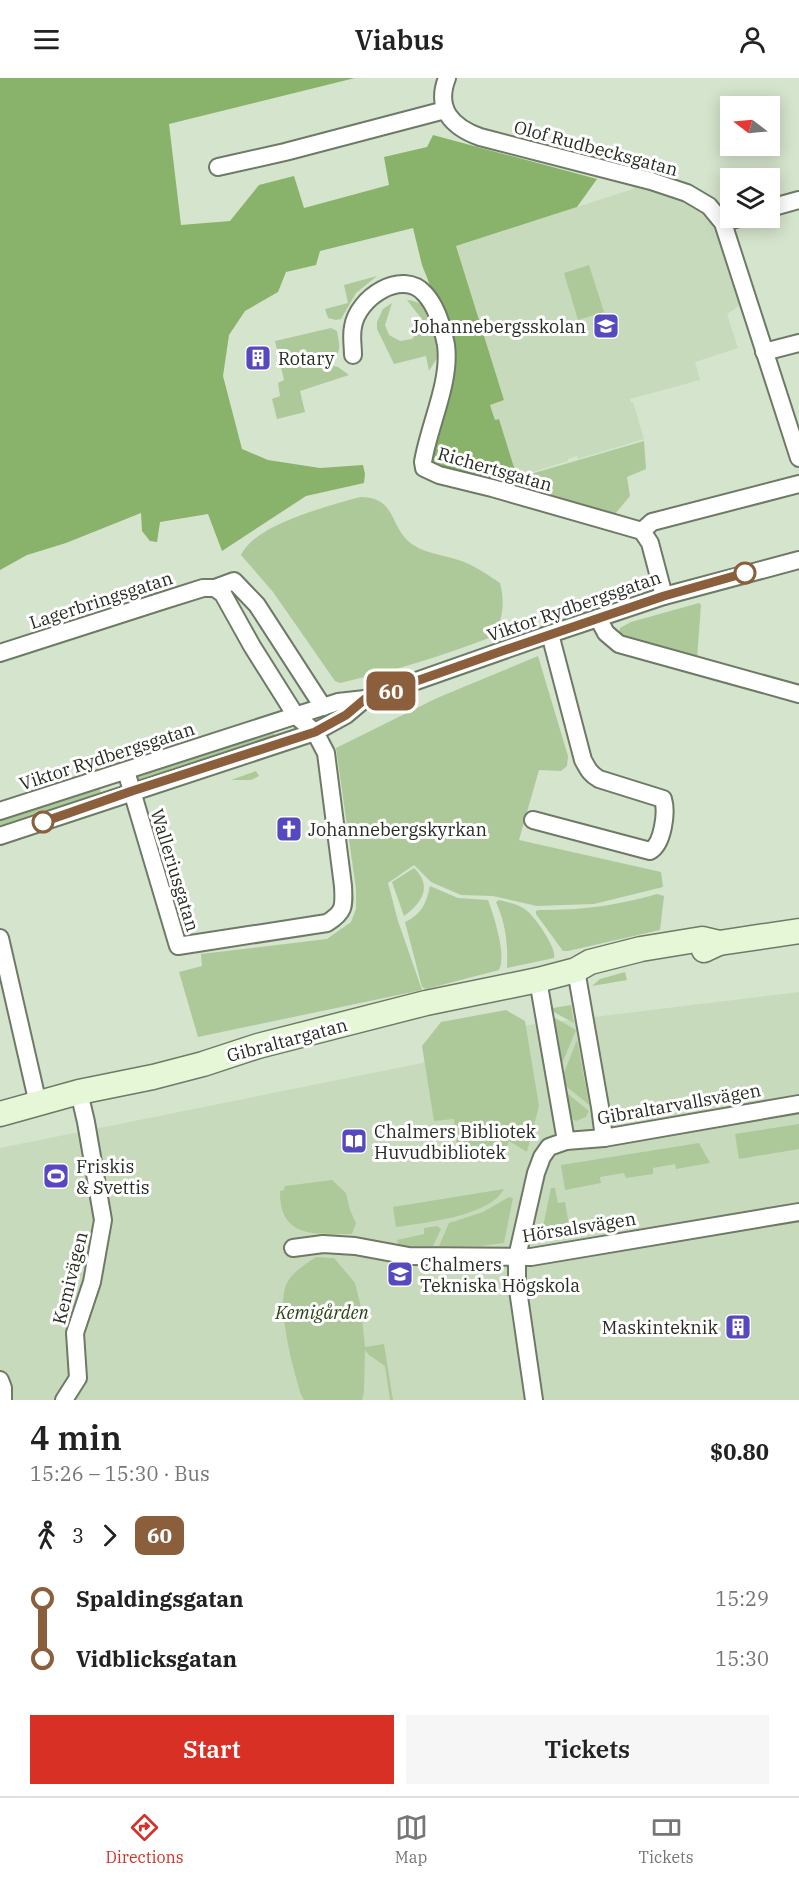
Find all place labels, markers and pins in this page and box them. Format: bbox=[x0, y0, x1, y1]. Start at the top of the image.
school or university icon: Johannebergsskolan bbox=[591, 311, 621, 341]
place label: Johannebergsskolan bbox=[411, 315, 586, 338]
building icon: Rotary bbox=[243, 343, 273, 373]
place label: Rotary bbox=[278, 347, 335, 370]
unlabelled marker bbox=[734, 562, 756, 584]
unlabelled marker bbox=[32, 811, 54, 833]
church icon: Johannebergskyrkan bbox=[274, 814, 304, 844]
place label: Johannebergskyrkan bbox=[308, 818, 487, 841]
place label: Chalmers Bibliotek Huvudbibliotek bbox=[374, 1120, 537, 1164]
library icon: Chalmers Bibliotek Huvudbibliotek bbox=[339, 1126, 369, 1156]
place label: Friskis & Svettis bbox=[76, 1155, 150, 1199]
sports icon: Friskis & Svettis bbox=[41, 1161, 71, 1191]
place label: Chalmers Tekniska Högskola bbox=[420, 1253, 580, 1297]
school or university icon: Chalmers Tekniska Högskola bbox=[385, 1259, 415, 1289]
building icon: Maskinteknik bbox=[723, 1312, 753, 1342]
place label: Maskinteknik bbox=[602, 1316, 718, 1339]

